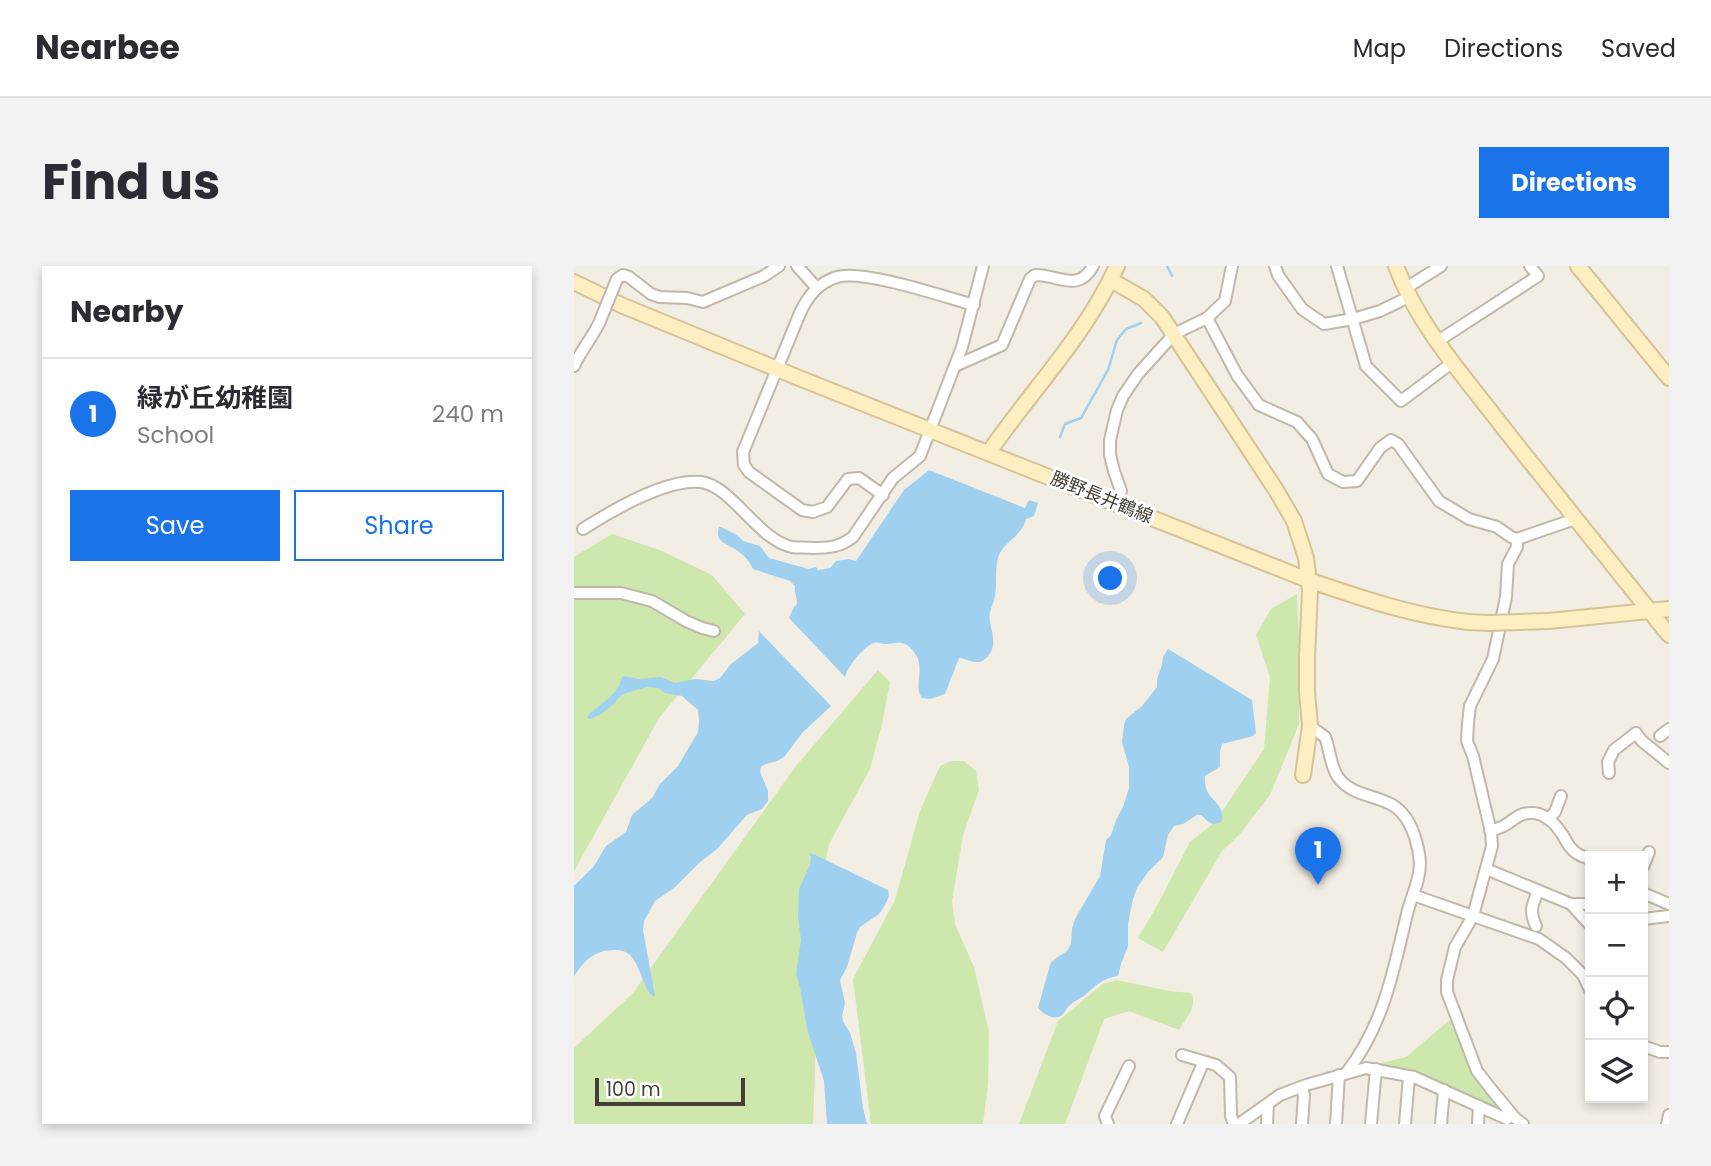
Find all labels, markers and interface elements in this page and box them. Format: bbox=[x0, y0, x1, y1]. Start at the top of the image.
text: Nearbee bbox=[35, 24, 180, 71]
text: Map bbox=[1353, 32, 1406, 65]
text: Directions bbox=[1444, 32, 1563, 65]
text: Saved bbox=[1601, 32, 1676, 65]
button: Directions bbox=[1479, 147, 1669, 218]
text: Find us bbox=[42, 148, 220, 216]
text: Nearby bbox=[70, 290, 184, 333]
text: 緑が丘幼稚園 bbox=[137, 380, 293, 416]
text: 1 bbox=[89, 398, 97, 430]
text: 240 m bbox=[432, 398, 504, 430]
text: School bbox=[137, 419, 214, 451]
street label: 勝野長井鶴線 bbox=[1047, 465, 1157, 529]
button: Save bbox=[70, 490, 280, 561]
button: Share bbox=[294, 490, 504, 561]
your location bbox=[1093, 561, 1127, 595]
pin: 1 bbox=[1295, 827, 1341, 885]
map controls bbox=[1585, 851, 1648, 1103]
button: + bbox=[1585, 851, 1648, 914]
button: − bbox=[1585, 914, 1648, 977]
button: locate bbox=[1585, 977, 1648, 1040]
button: layers bbox=[1585, 1040, 1648, 1103]
scale bar bbox=[595, 1075, 746, 1107]
text: 100 m bbox=[606, 1076, 661, 1103]

